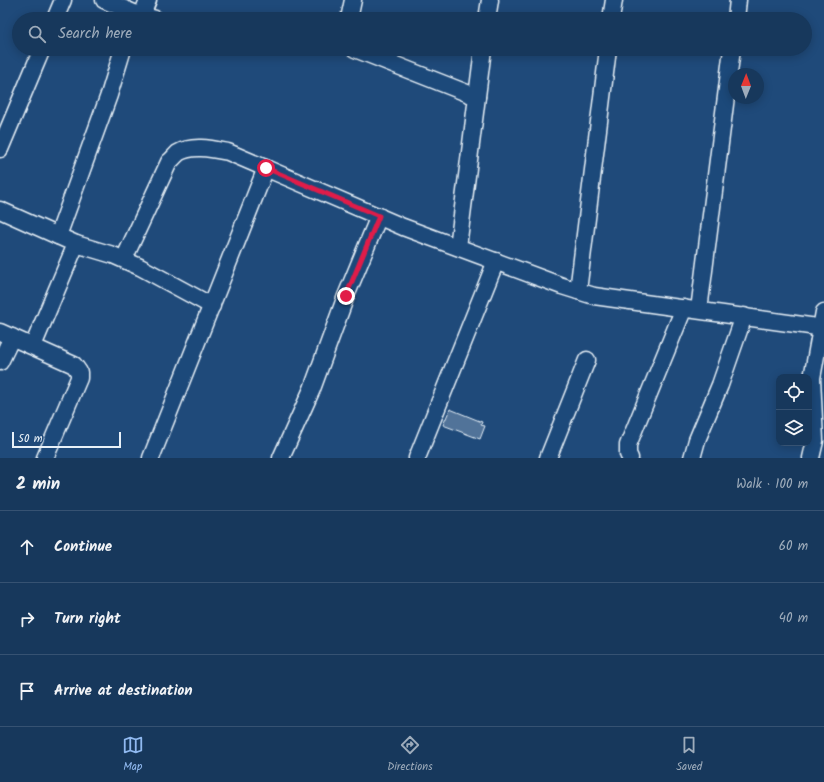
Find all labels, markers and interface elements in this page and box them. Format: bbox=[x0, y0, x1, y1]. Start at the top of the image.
search box bbox=[12, 12, 812, 56]
text: Search here bbox=[58, 22, 132, 46]
icon: search bbox=[26, 23, 48, 45]
north arrow bbox=[728, 68, 764, 104]
route start bbox=[257, 159, 275, 177]
route end bbox=[337, 287, 355, 305]
map controls bbox=[776, 374, 812, 446]
button: locate bbox=[776, 374, 812, 410]
button: layers bbox=[776, 410, 812, 446]
scale bar bbox=[12, 430, 121, 449]
text: 50 m bbox=[18, 430, 43, 448]
text: 2 min bbox=[16, 471, 60, 498]
text: Walk · 100 m bbox=[736, 474, 808, 495]
text: Continue bbox=[54, 535, 112, 559]
icon: ahead bbox=[16, 536, 38, 558]
text: 60 m bbox=[779, 536, 808, 557]
text: Turn right bbox=[54, 607, 121, 631]
icon: right bbox=[16, 608, 38, 630]
text: 40 m bbox=[779, 608, 808, 629]
text: Arrive at destination bbox=[54, 679, 193, 703]
icon: arrive bbox=[16, 680, 38, 702]
tab: Map bbox=[122, 734, 144, 776]
tab: Directions bbox=[387, 734, 433, 776]
tab: Saved bbox=[676, 734, 702, 776]

